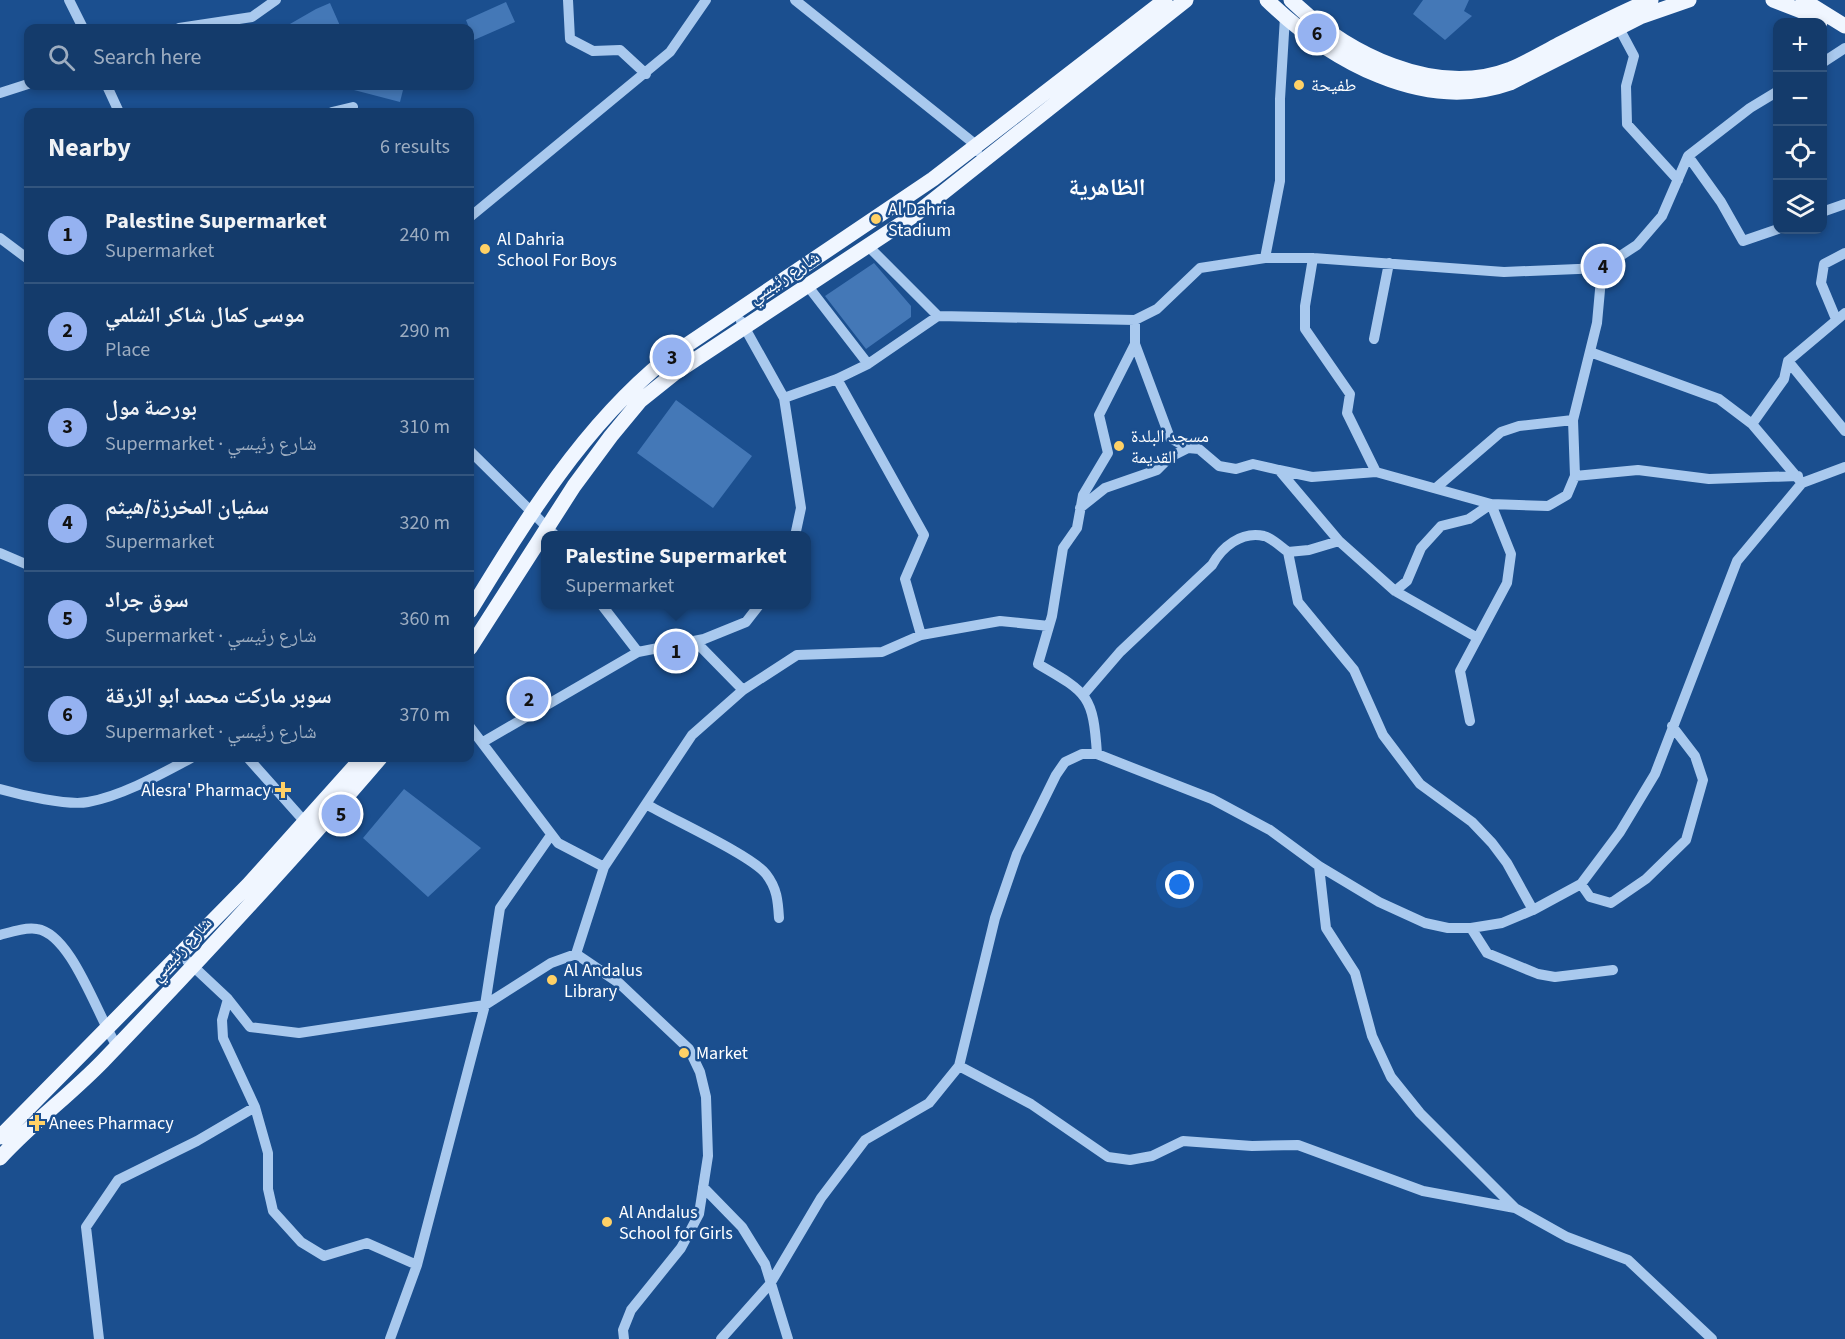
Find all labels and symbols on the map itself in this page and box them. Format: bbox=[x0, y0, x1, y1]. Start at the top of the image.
pin: 6 bbox=[1298, 10, 1336, 56]
place label: طفيحة bbox=[1311, 73, 1356, 98]
marker: طفيحة bbox=[1292, 78, 1306, 92]
district label: الظاهرية bbox=[1068, 170, 1146, 205]
place label: Al Dahria Stadium bbox=[888, 197, 956, 243]
marker: Al Dahria Stadium bbox=[869, 212, 883, 226]
place label: Al Dahria School For Boys bbox=[497, 227, 617, 273]
marker: Al Dahria School For Boys bbox=[478, 242, 492, 256]
pin: 4 bbox=[1584, 244, 1622, 288]
street label: شارع رئيسي bbox=[744, 245, 826, 311]
pin: 3 bbox=[652, 334, 692, 380]
place label: مسجد البلدة القديمة bbox=[1131, 424, 1209, 470]
marker: مسجد البلدة القديمة bbox=[1112, 439, 1126, 453]
pin: 1 bbox=[656, 628, 696, 674]
pin: 2 bbox=[510, 676, 548, 722]
place label: Alesra' Pharmacy bbox=[141, 778, 272, 803]
marker: Alesra' Pharmacy bbox=[276, 783, 290, 797]
pin: 5 bbox=[322, 792, 360, 836]
your location bbox=[1165, 870, 1194, 899]
street label: شارع رئيسي bbox=[145, 911, 219, 988]
place label: Al Andalus Library bbox=[564, 958, 643, 1004]
marker: Al Andalus Library bbox=[545, 973, 559, 987]
place label: Market bbox=[696, 1041, 748, 1066]
marker: Market bbox=[677, 1046, 691, 1060]
place label: Anees Pharmacy bbox=[49, 1111, 174, 1136]
marker: Anees Pharmacy bbox=[30, 1116, 44, 1130]
place label: Al Andalus School for Girls bbox=[619, 1200, 733, 1246]
marker: Al Andalus School for Girls bbox=[600, 1215, 614, 1229]

